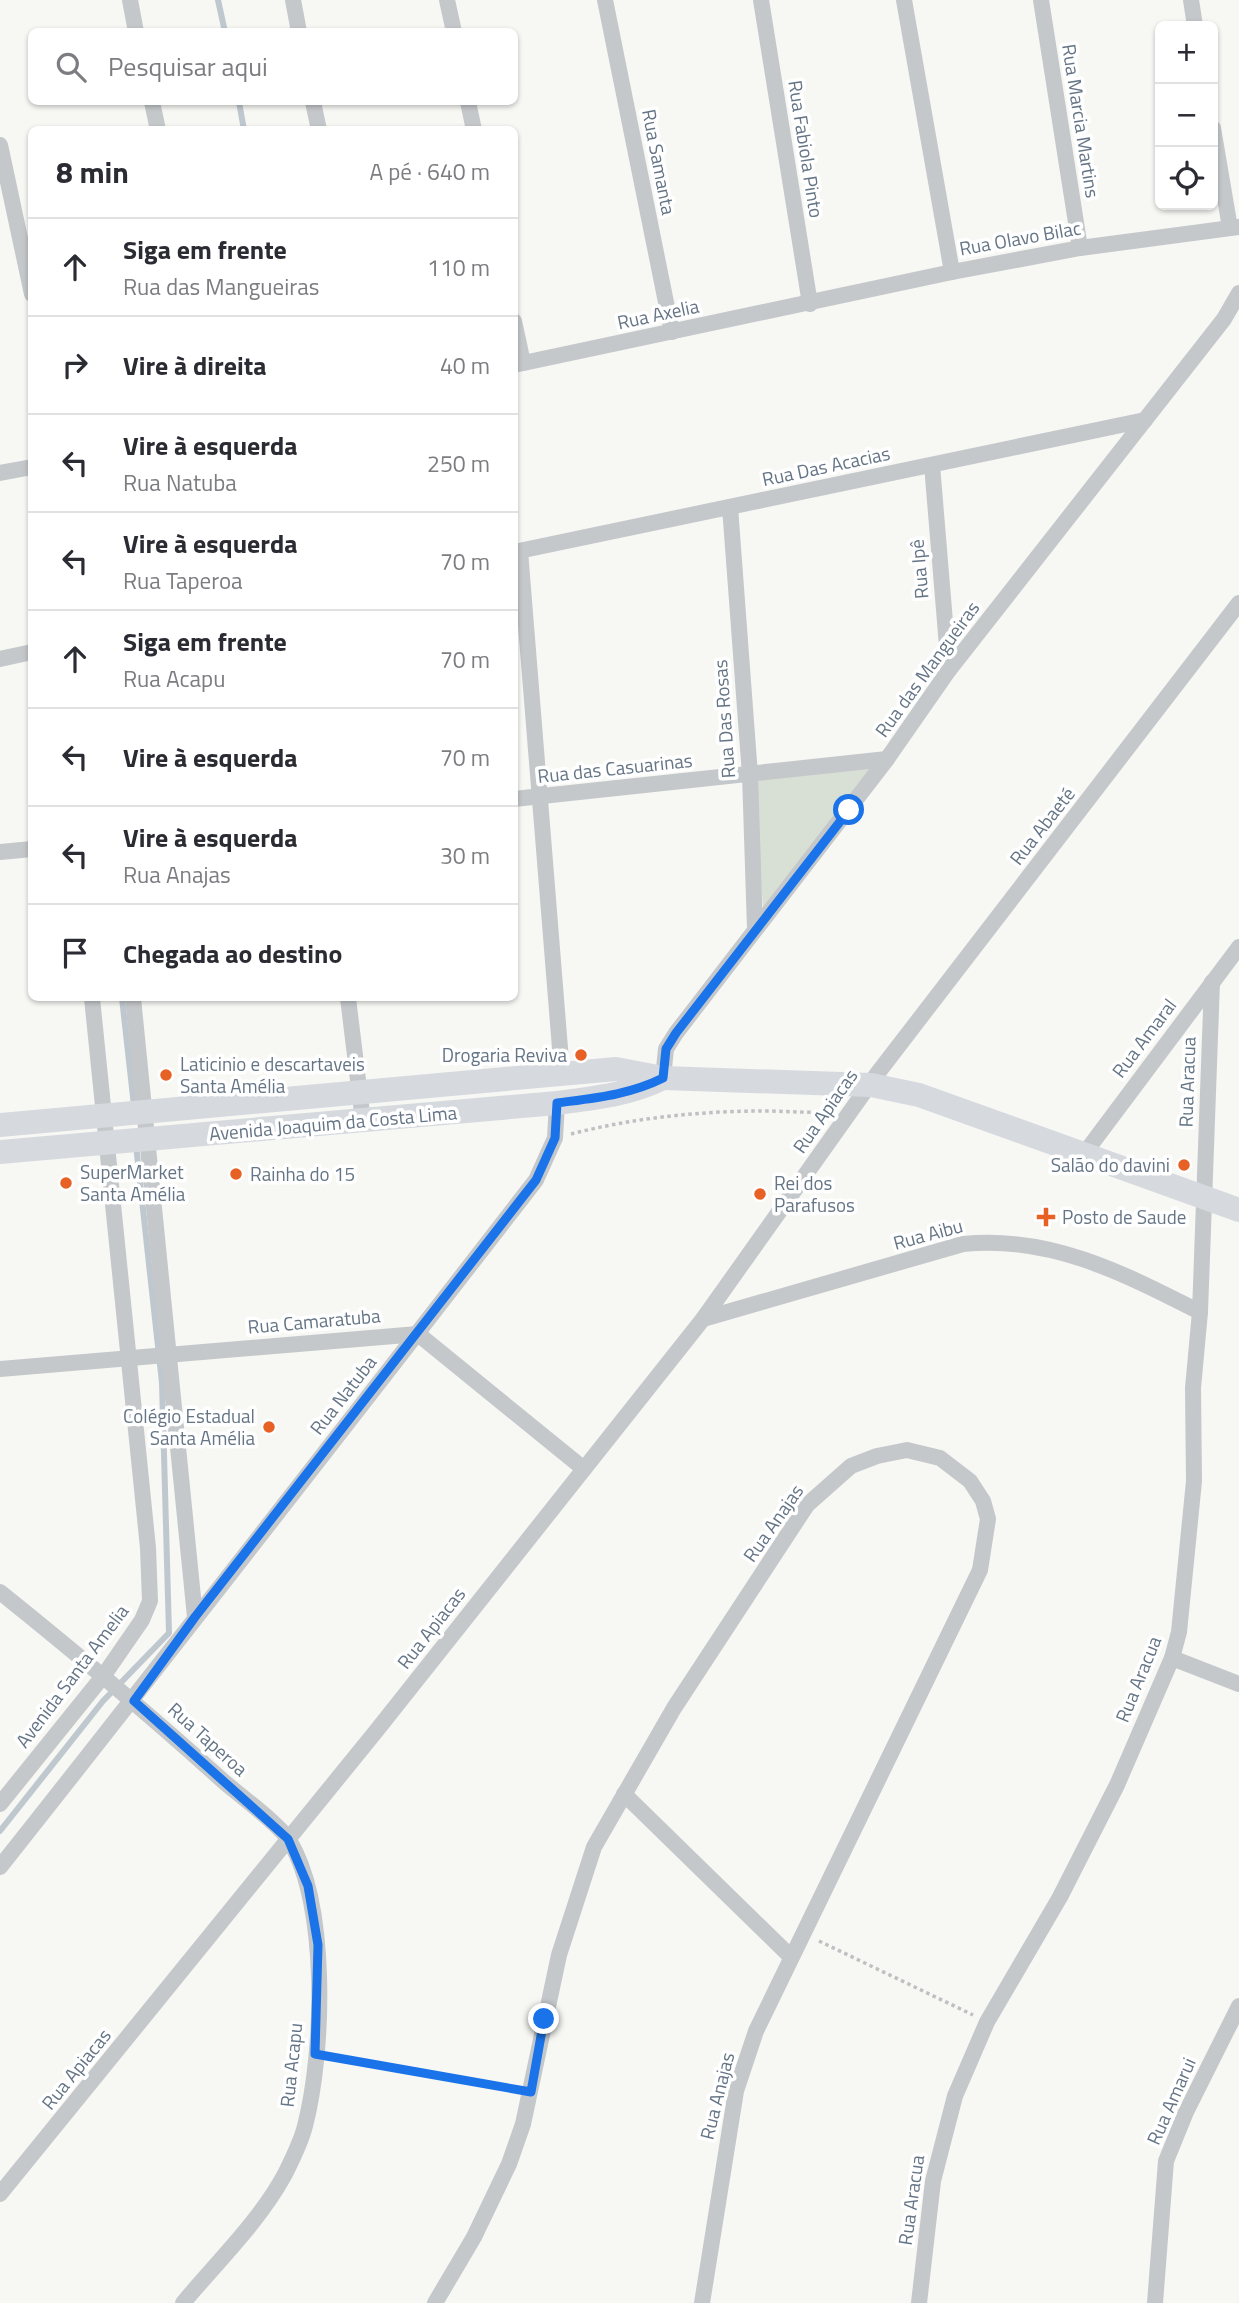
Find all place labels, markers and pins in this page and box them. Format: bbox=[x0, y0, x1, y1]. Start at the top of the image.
place label: Drogaria Reviva bbox=[442, 1040, 567, 1069]
marker: Drogaria Reviva bbox=[573, 1047, 589, 1063]
place label: Laticinio e descartaveis Santa Amélia bbox=[180, 1049, 365, 1100]
marker: Laticinio e descartaveis Santa Amélia bbox=[158, 1067, 174, 1083]
place label: Salão do davini bbox=[1051, 1150, 1170, 1179]
place label: SuperMarket Santa Amélia bbox=[80, 1157, 186, 1208]
marker: Salão do davini bbox=[1176, 1157, 1192, 1173]
place label: Rainha do 15 bbox=[250, 1159, 355, 1188]
marker: Rainha do 15 bbox=[228, 1166, 244, 1182]
place label: Rei dos Parafusos bbox=[774, 1168, 855, 1219]
marker: SuperMarket Santa Amélia bbox=[58, 1175, 74, 1191]
marker: Rei dos Parafusos bbox=[752, 1186, 768, 1202]
place label: Posto de Saude bbox=[1062, 1202, 1186, 1231]
marker: Posto de Saude bbox=[1036, 1207, 1056, 1227]
place label: Colégio Estadual Santa Amélia bbox=[123, 1401, 255, 1452]
marker: Colégio Estadual Santa Amélia bbox=[261, 1419, 277, 1435]

